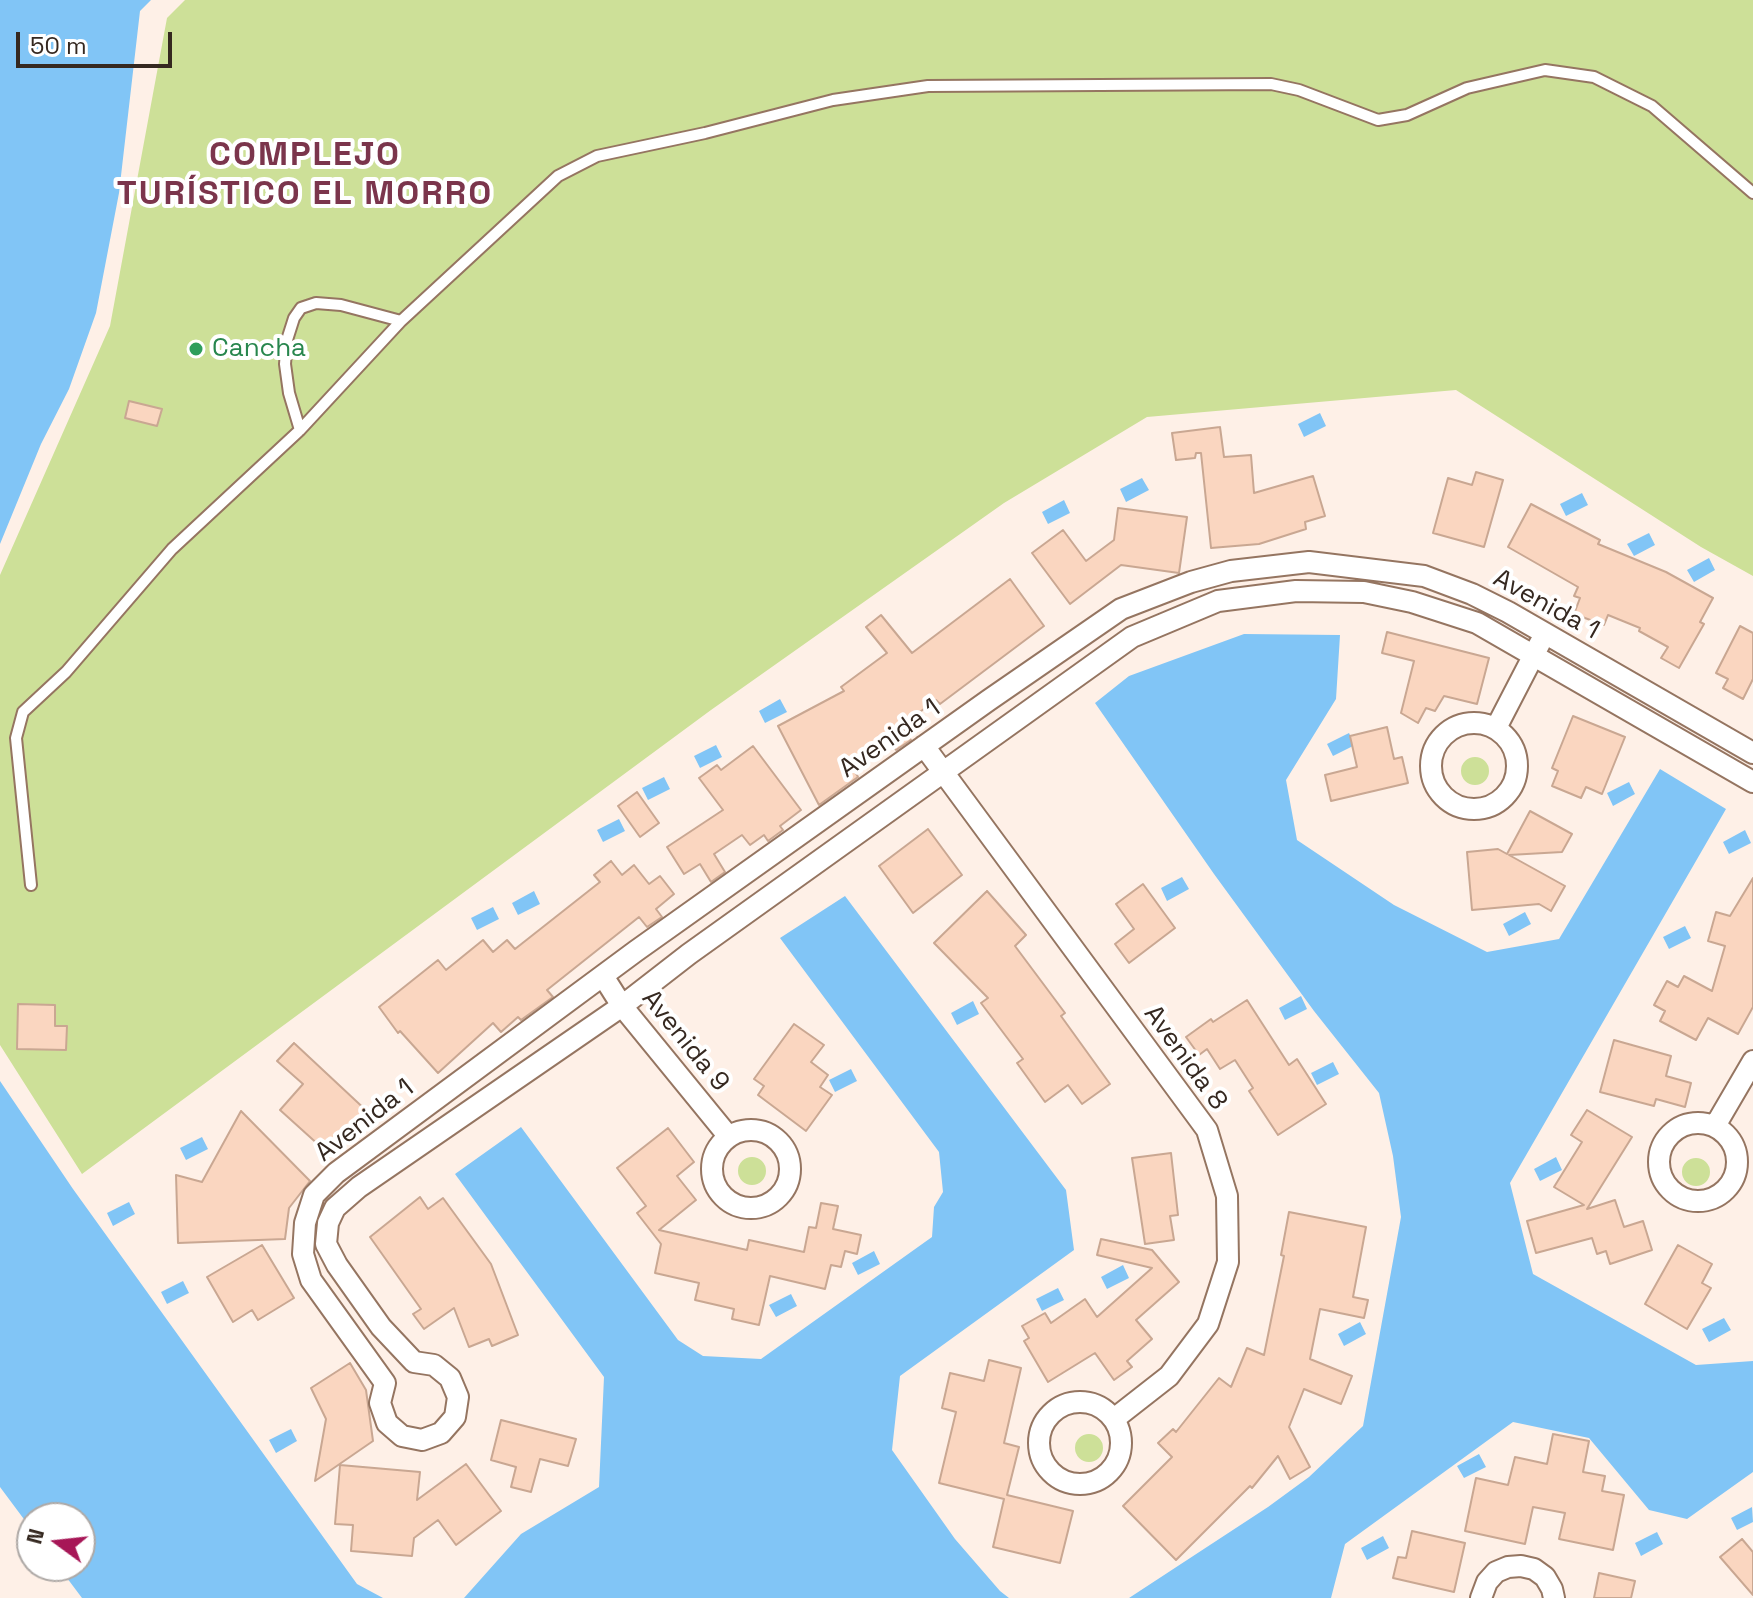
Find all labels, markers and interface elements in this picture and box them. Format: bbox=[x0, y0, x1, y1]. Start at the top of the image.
scale bar bbox=[20, 16, 176, 66]
text: 50 m bbox=[30, 30, 87, 61]
district label: COMPLEJO TURÍSTICO EL MORRO bbox=[117, 136, 493, 216]
place label: Cancha bbox=[212, 333, 306, 365]
marker: Cancha bbox=[187, 340, 205, 358]
street label: Avenida 1 bbox=[1488, 563, 1604, 647]
street label: Avenida 1 bbox=[833, 693, 947, 785]
street label: Avenida 9 bbox=[635, 984, 735, 1098]
street label: Avenida 8 bbox=[1137, 1000, 1233, 1116]
street label: Avenida 1 bbox=[310, 1073, 420, 1169]
north arrow bbox=[16, 1502, 96, 1582]
text: N bbox=[19, 1526, 50, 1547]

